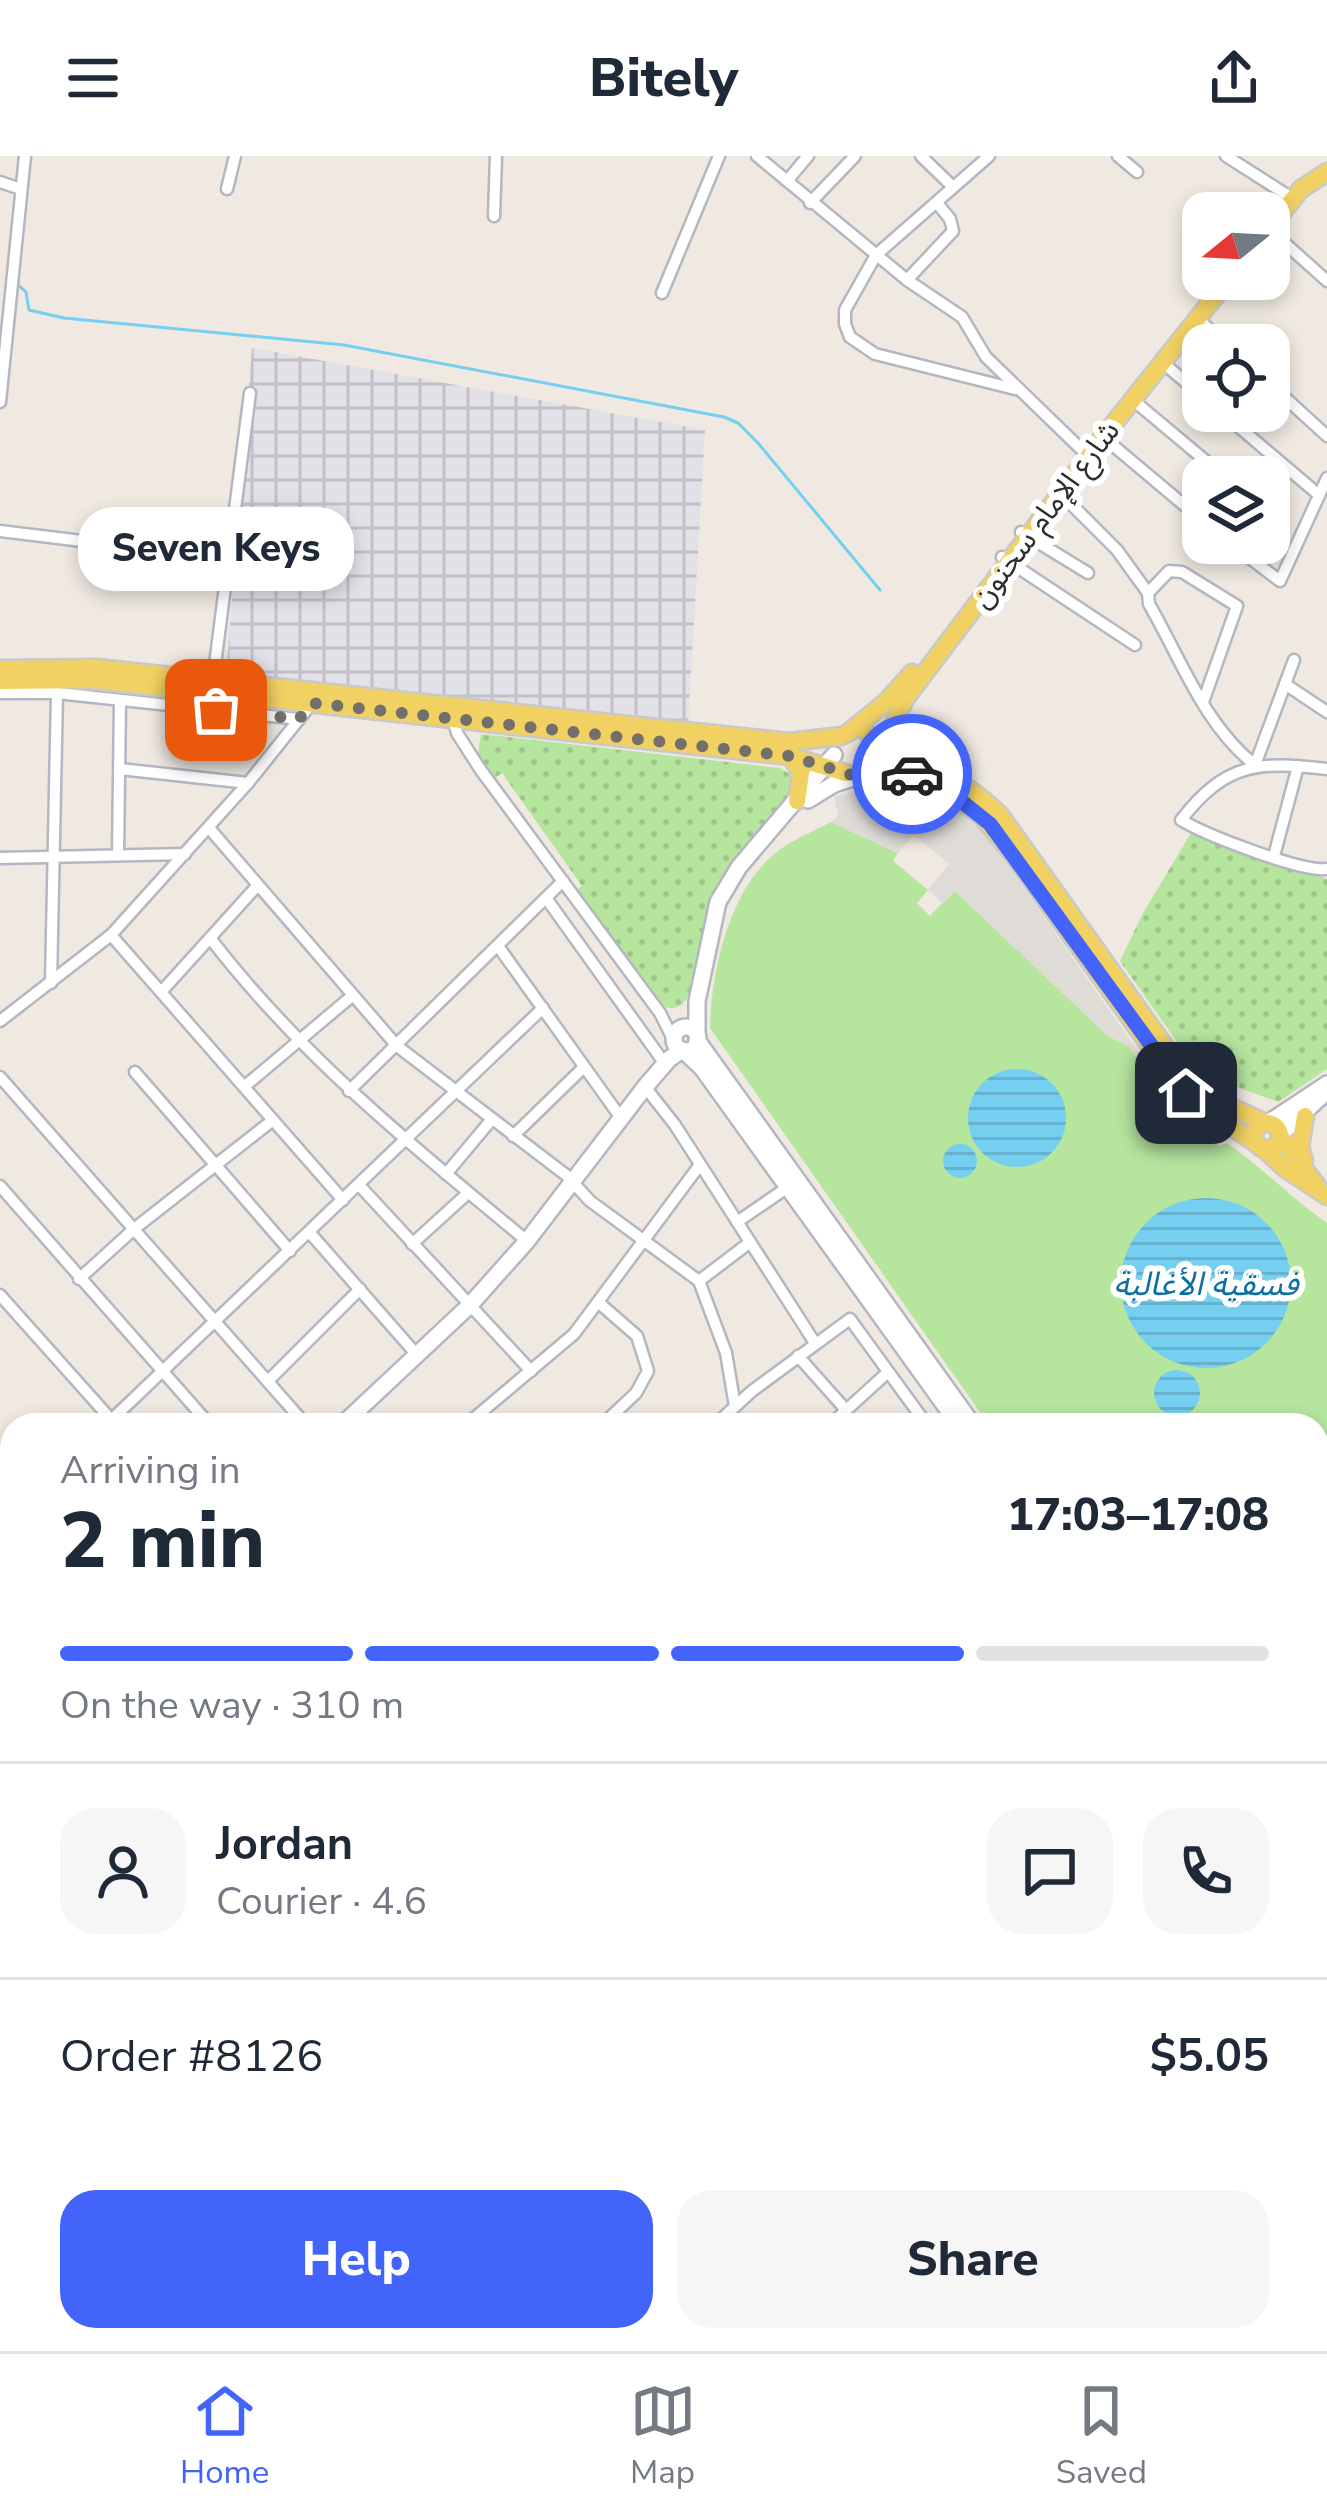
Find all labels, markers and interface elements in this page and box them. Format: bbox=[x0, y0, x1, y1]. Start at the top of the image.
text: Bitely bbox=[589, 41, 738, 115]
icon: menu bbox=[60, 45, 126, 111]
icon: share bbox=[1201, 45, 1267, 111]
north arrow bbox=[1182, 192, 1290, 300]
map controls bbox=[1182, 192, 1290, 564]
button: locate bbox=[1182, 324, 1290, 432]
street label: شارع الإمام سحنون bbox=[961, 412, 1130, 617]
button: layers bbox=[1182, 456, 1290, 564]
callout: Seven Keys bbox=[78, 506, 354, 590]
text: Seven Keys bbox=[112, 522, 320, 575]
pin bbox=[165, 659, 267, 761]
icon: bag bbox=[183, 677, 249, 743]
courier bbox=[852, 714, 972, 834]
icon: car bbox=[879, 741, 945, 807]
pin bbox=[1135, 1042, 1237, 1144]
icon: home bbox=[1153, 1060, 1219, 1126]
water label: فسقية الأغالبة bbox=[1113, 1262, 1300, 1307]
text: Arriving in bbox=[60, 1444, 241, 1497]
text: 17:03–17:08 bbox=[1007, 1485, 1269, 1546]
text: 2 min bbox=[60, 1488, 265, 1595]
text: On the way · 310 m bbox=[60, 1679, 404, 1732]
button: person bbox=[60, 1808, 186, 1934]
button: chat bbox=[987, 1808, 1113, 1934]
button: phone bbox=[1143, 1808, 1269, 1934]
text: Jordan bbox=[216, 1814, 353, 1875]
text: Courier · 4.6 bbox=[216, 1875, 427, 1928]
text: Order #8126 bbox=[60, 2026, 323, 2087]
text: $5.05 bbox=[1150, 2026, 1269, 2087]
button: Help bbox=[60, 2190, 653, 2328]
button: Share bbox=[677, 2190, 1269, 2328]
tab: Home bbox=[180, 2378, 269, 2495]
tab: Map bbox=[630, 2378, 696, 2495]
tab: Saved bbox=[1056, 2378, 1147, 2495]

